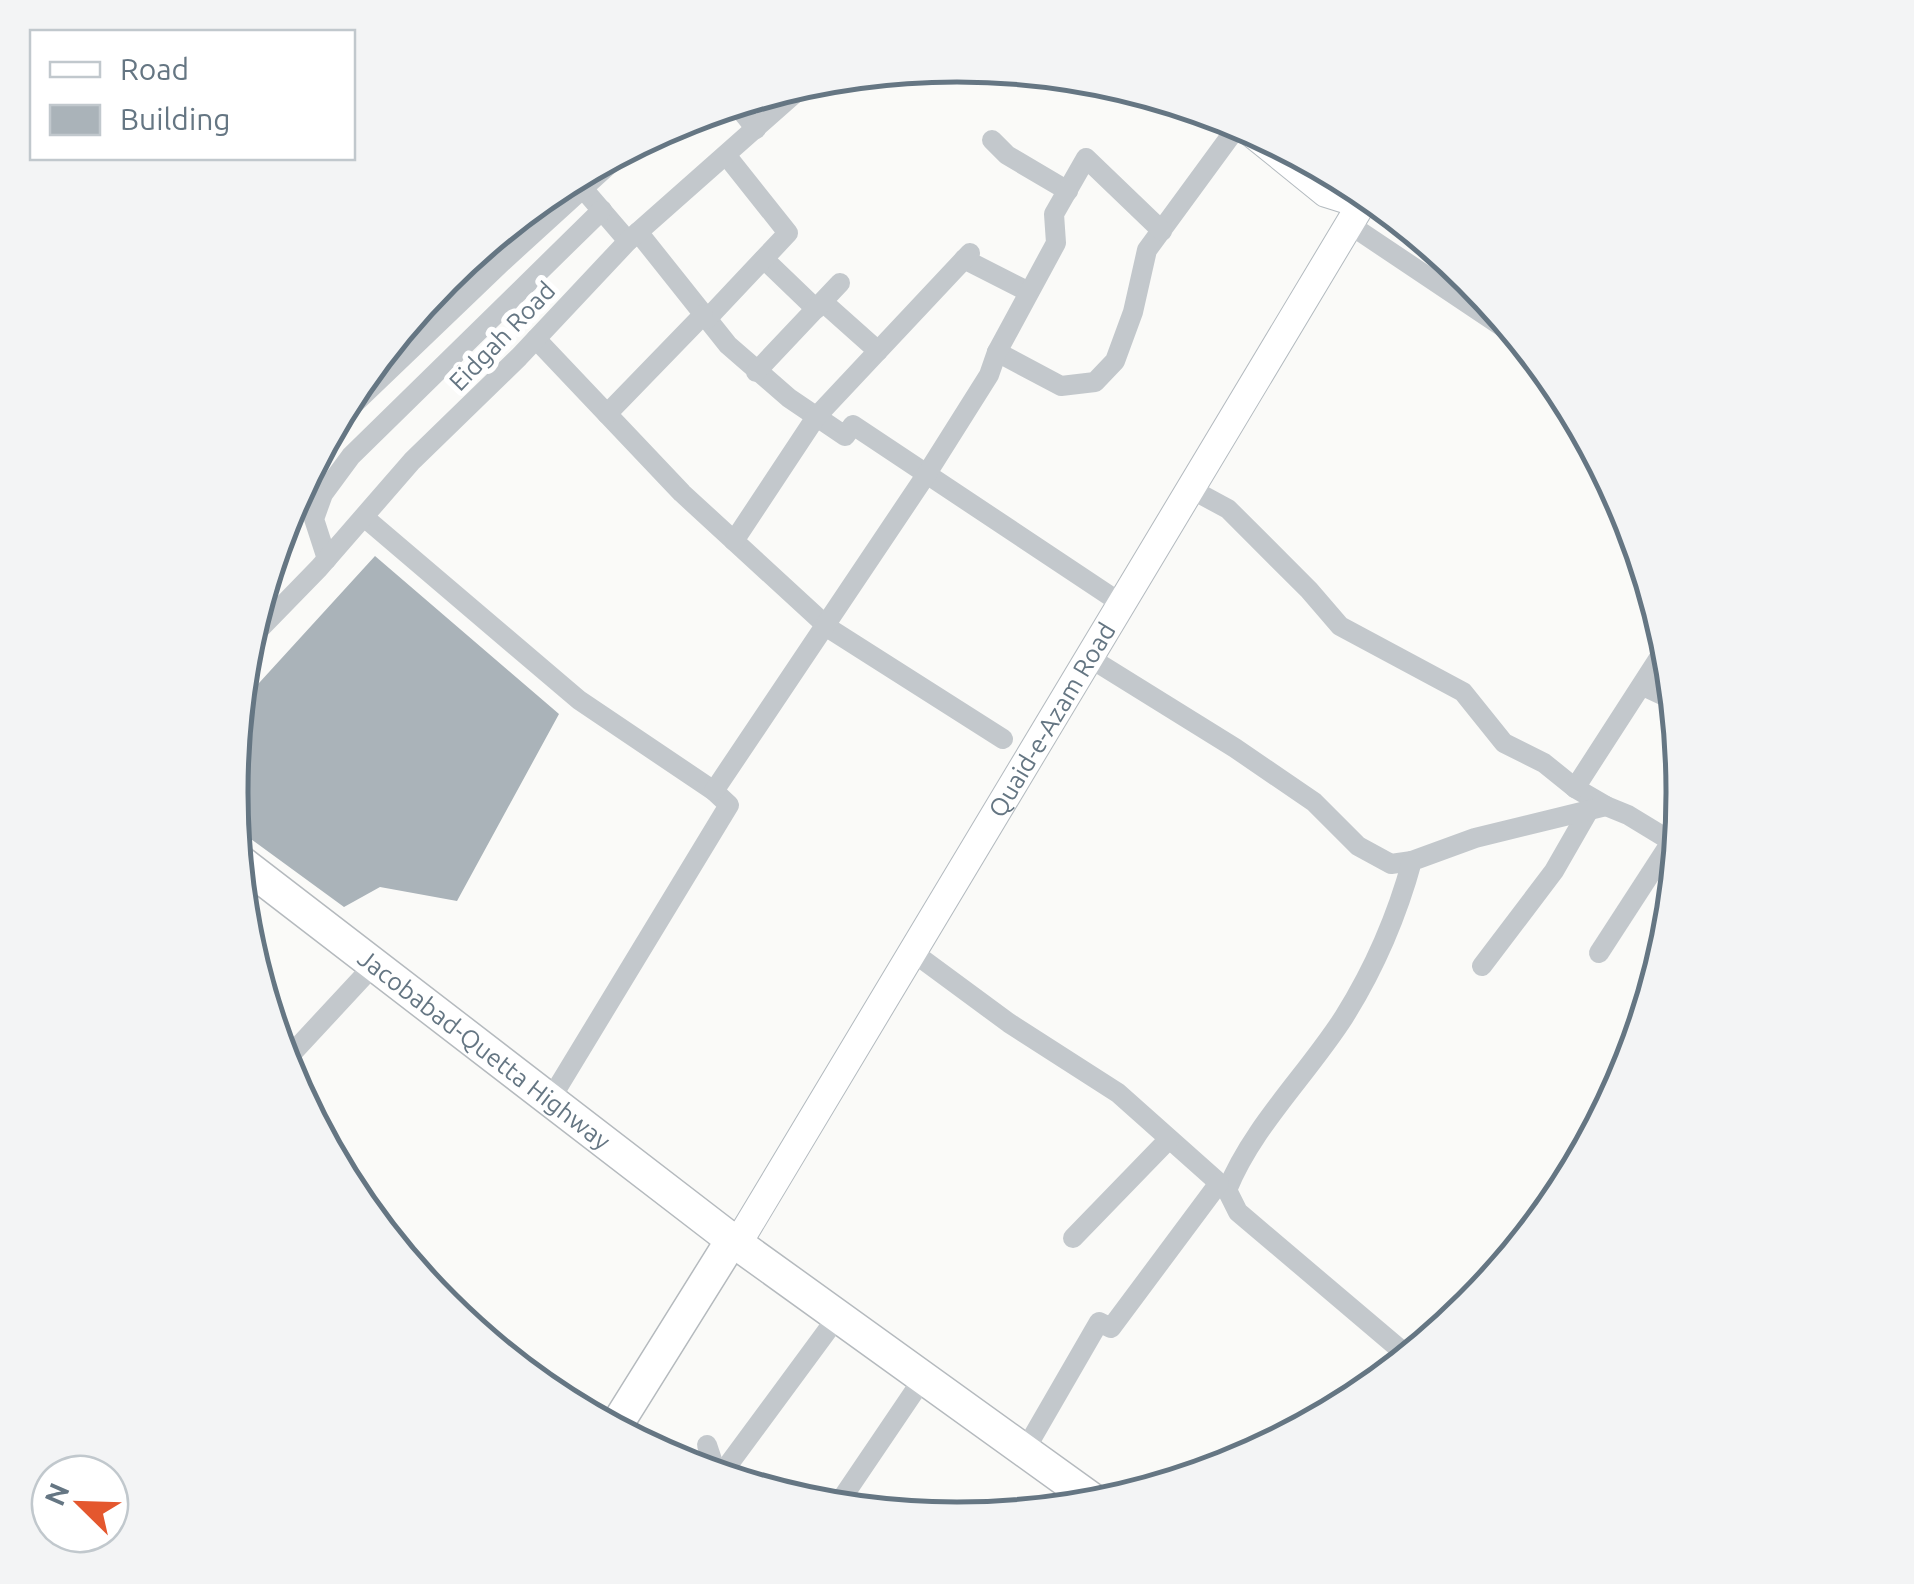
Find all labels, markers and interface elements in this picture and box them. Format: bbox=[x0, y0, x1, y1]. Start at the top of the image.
legend bbox=[30, 30, 355, 160]
text: Road bbox=[120, 52, 189, 86]
text: Building bbox=[120, 102, 231, 136]
street label: Eidgah Road bbox=[443, 276, 561, 396]
street label: Quaid-e-Azam Road bbox=[983, 618, 1121, 822]
street label: Jacobabad-Quetta Highway bbox=[353, 944, 616, 1155]
north arrow bbox=[30, 1454, 130, 1554]
text: N bbox=[38, 1478, 75, 1510]

